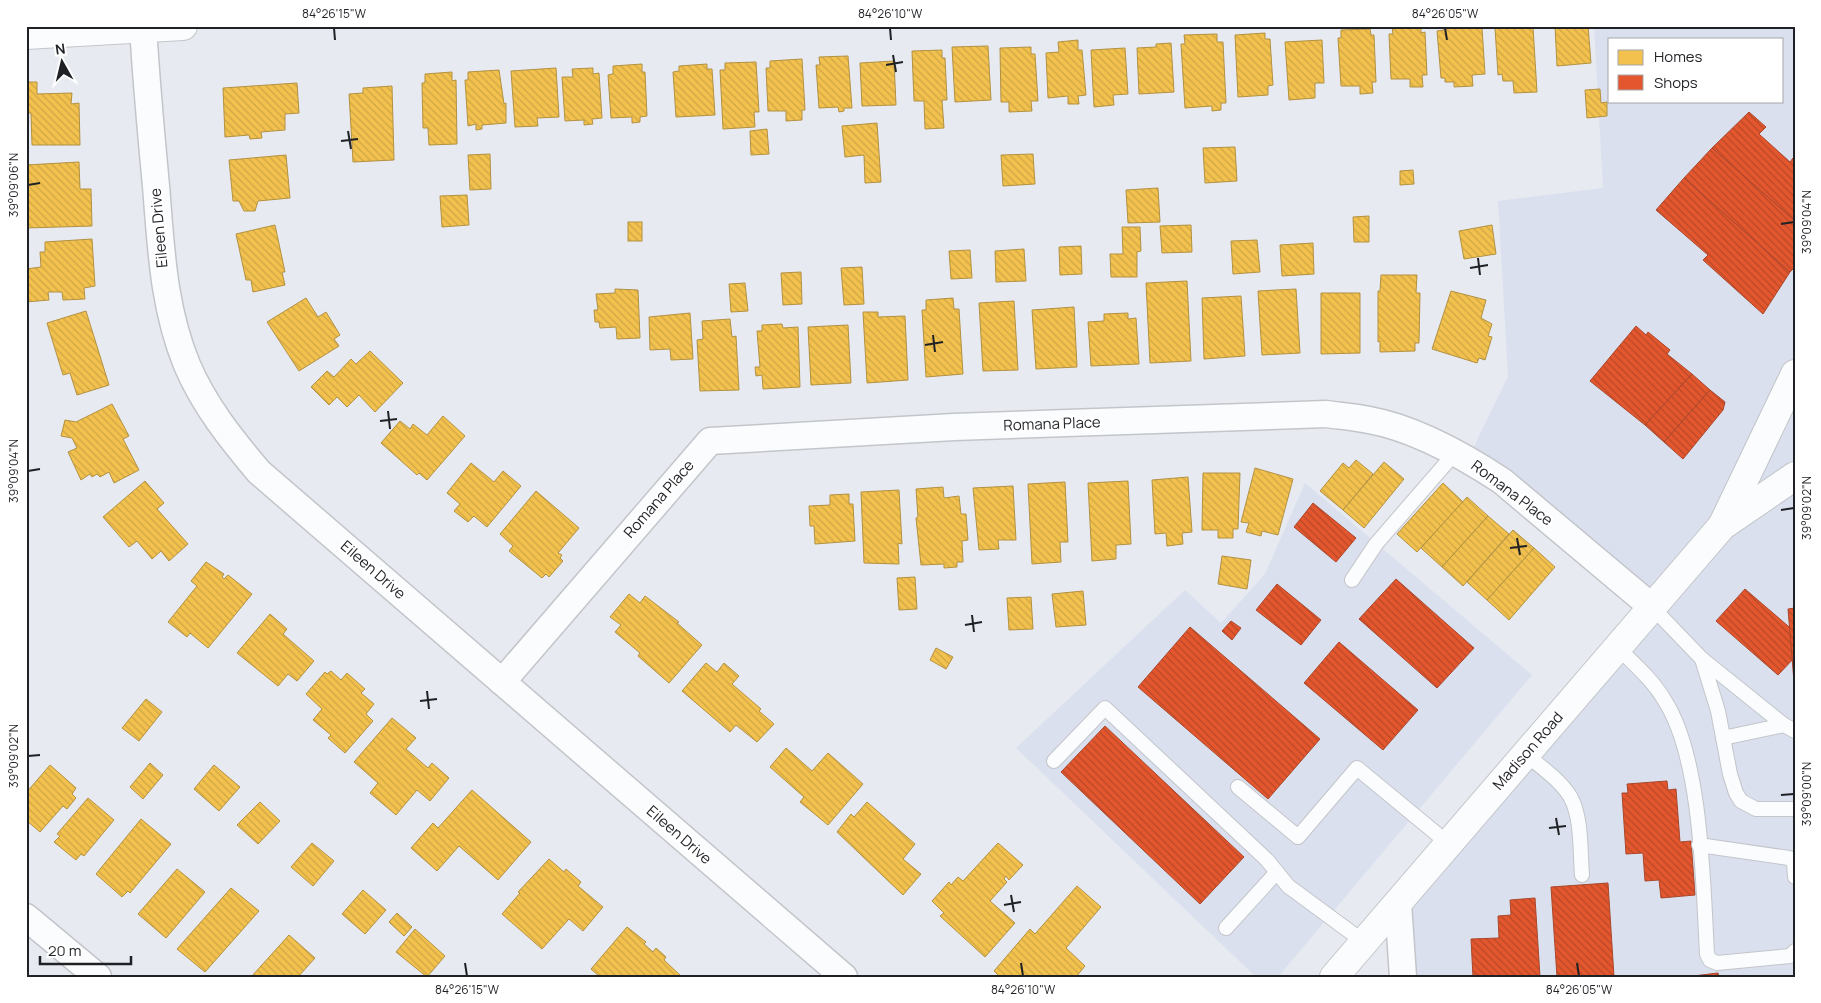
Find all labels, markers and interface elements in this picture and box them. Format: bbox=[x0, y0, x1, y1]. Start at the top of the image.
text: 84°26'15"W bbox=[302, 5, 367, 22]
text: 84°26'10"W bbox=[858, 5, 923, 22]
text: 84°26'05"W bbox=[1412, 5, 1479, 22]
north arrow bbox=[38, 38, 88, 88]
legend bbox=[1608, 38, 1784, 102]
text: N bbox=[54, 39, 66, 59]
text: Homes bbox=[1654, 46, 1703, 67]
text: Shops bbox=[1654, 72, 1698, 93]
text: 39°09'06"N bbox=[5, 153, 22, 217]
street label: Eileen Drive bbox=[145, 187, 172, 269]
text: 39°09'04"N bbox=[1798, 190, 1815, 254]
street label: Romana Place bbox=[1003, 411, 1101, 436]
text: 39°09'04"N bbox=[5, 439, 22, 503]
street label: Romana Place bbox=[619, 455, 699, 542]
street label: Romana Place bbox=[1467, 455, 1558, 530]
text: 39°09'02"N bbox=[1798, 476, 1815, 540]
street label: Eileen Drive bbox=[336, 536, 411, 604]
street label: Madison Road bbox=[1488, 707, 1568, 794]
text: 39°09'02"N bbox=[5, 724, 22, 788]
text: 39°09'00"N bbox=[1798, 762, 1815, 826]
street label: Eileen Drive bbox=[642, 801, 717, 869]
scale bar bbox=[40, 933, 131, 965]
text: 20 m bbox=[48, 940, 81, 961]
text: 84°26'15"W bbox=[435, 981, 500, 998]
text: 84°26'10"W bbox=[991, 981, 1056, 998]
text: 84°26'05"W bbox=[1546, 981, 1613, 998]

